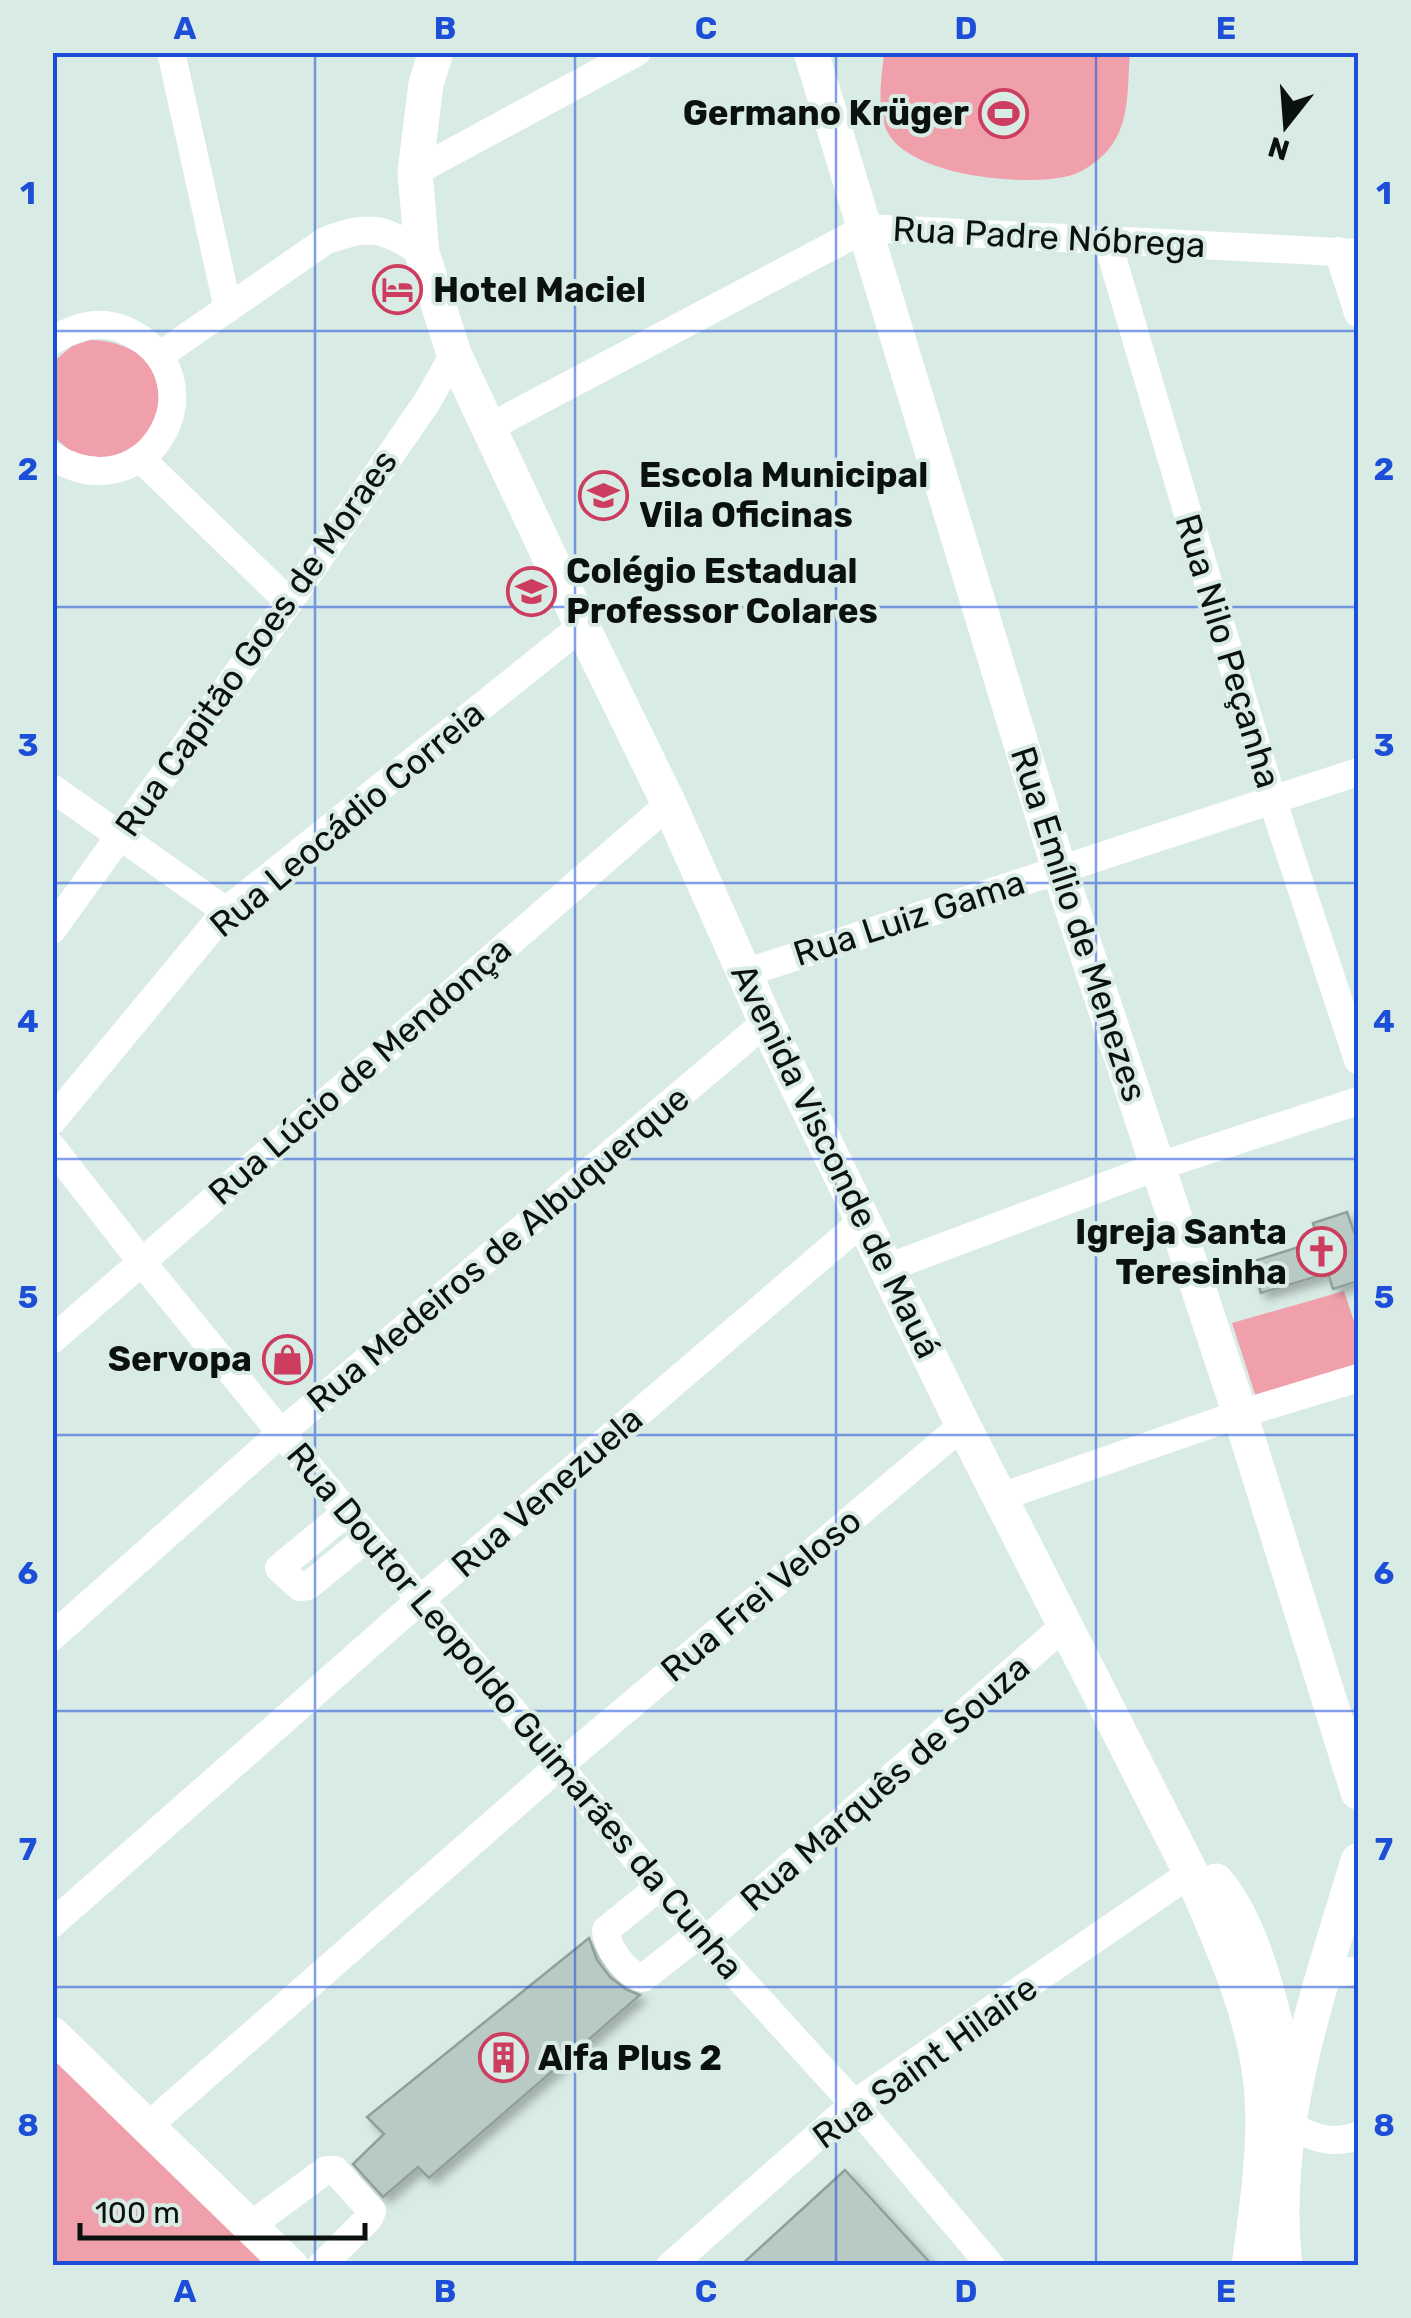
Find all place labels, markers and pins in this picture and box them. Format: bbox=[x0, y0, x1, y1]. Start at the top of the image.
sports icon: Germano Krüger bbox=[978, 87, 1030, 139]
place label: Germano Krüger bbox=[683, 92, 969, 134]
hotel icon: Hotel Maciel bbox=[372, 264, 424, 316]
place label: Hotel Maciel bbox=[433, 269, 646, 311]
place label: Escola Municipal Vila Oficinas bbox=[639, 454, 928, 536]
school or university icon: Escola Municipal Vila Oficinas bbox=[578, 469, 630, 521]
place label: Colégio Estadual Professor Colares bbox=[566, 550, 878, 632]
school or university icon: Colégio Estadual Professor Colares bbox=[505, 565, 557, 617]
place label: Igreja Santa Teresinha bbox=[1075, 1211, 1287, 1293]
church icon: Igreja Santa Teresinha bbox=[1296, 1226, 1348, 1278]
shop icon: Servopa bbox=[261, 1333, 313, 1385]
place label: Servopa bbox=[108, 1338, 252, 1380]
building icon: Alfa Plus 2 bbox=[477, 2032, 529, 2084]
place label: Alfa Plus 2 bbox=[538, 2037, 722, 2079]

